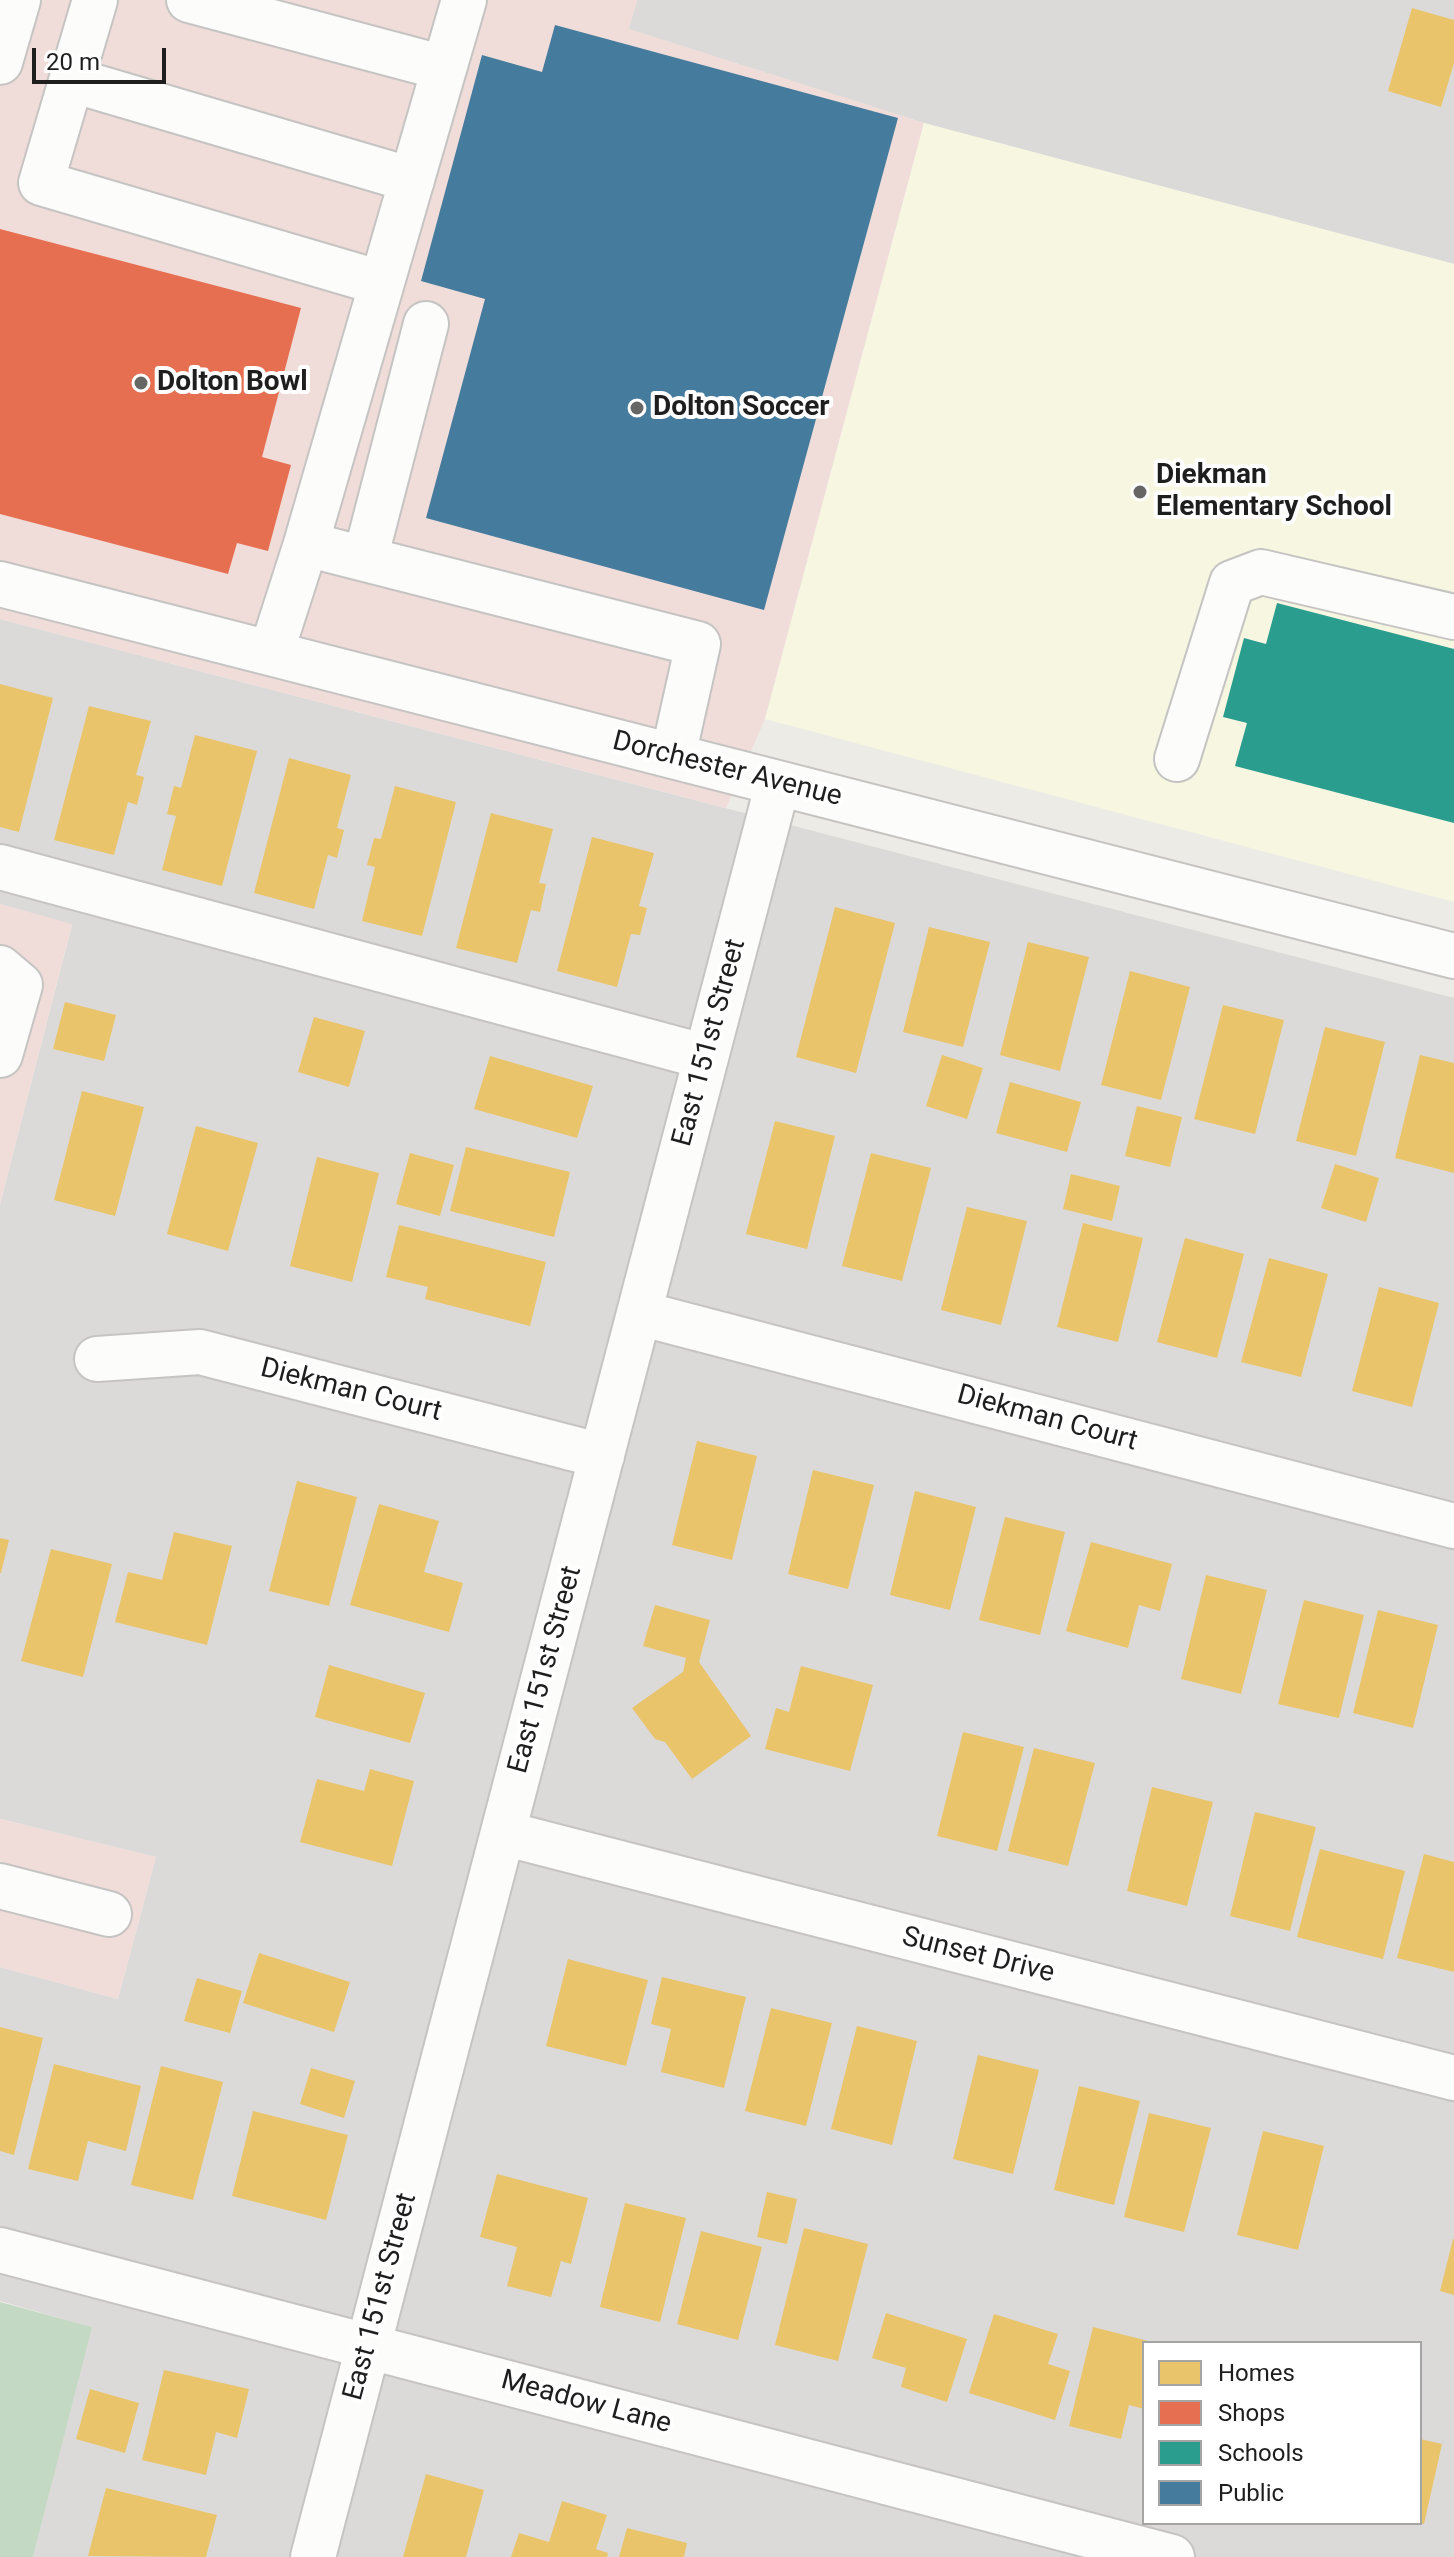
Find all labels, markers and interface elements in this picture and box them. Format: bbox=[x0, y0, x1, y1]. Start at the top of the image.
scale bar bbox=[36, 32, 170, 82]
text: 20 m bbox=[46, 48, 100, 76]
place label: Dolton Bowl bbox=[157, 366, 308, 400]
marker: Dolton Bowl bbox=[132, 374, 150, 392]
place label: Dolton Soccer bbox=[653, 391, 830, 425]
marker: Dolton Soccer bbox=[628, 399, 646, 417]
place label: Diekman Elementary School bbox=[1156, 459, 1392, 525]
marker: Diekman Elementary School bbox=[1131, 483, 1149, 501]
street label: Dorchester Avenue bbox=[609, 725, 845, 815]
street label: East 151st Street bbox=[666, 936, 754, 1150]
street label: Diekman Court bbox=[257, 1352, 445, 1430]
street label: Diekman Court bbox=[953, 1379, 1141, 1459]
street label: East 151st Street bbox=[502, 1563, 590, 1777]
street label: Sunset Drive bbox=[898, 1921, 1058, 1991]
street label: East 151st Street bbox=[337, 2190, 425, 2404]
legend bbox=[1142, 2341, 1422, 2525]
text: Homes bbox=[1218, 2359, 1295, 2387]
street label: Meadow Lane bbox=[497, 2364, 675, 2442]
text: Shops bbox=[1218, 2399, 1285, 2427]
text: Schools bbox=[1218, 2439, 1304, 2467]
text: Public bbox=[1218, 2479, 1284, 2507]

